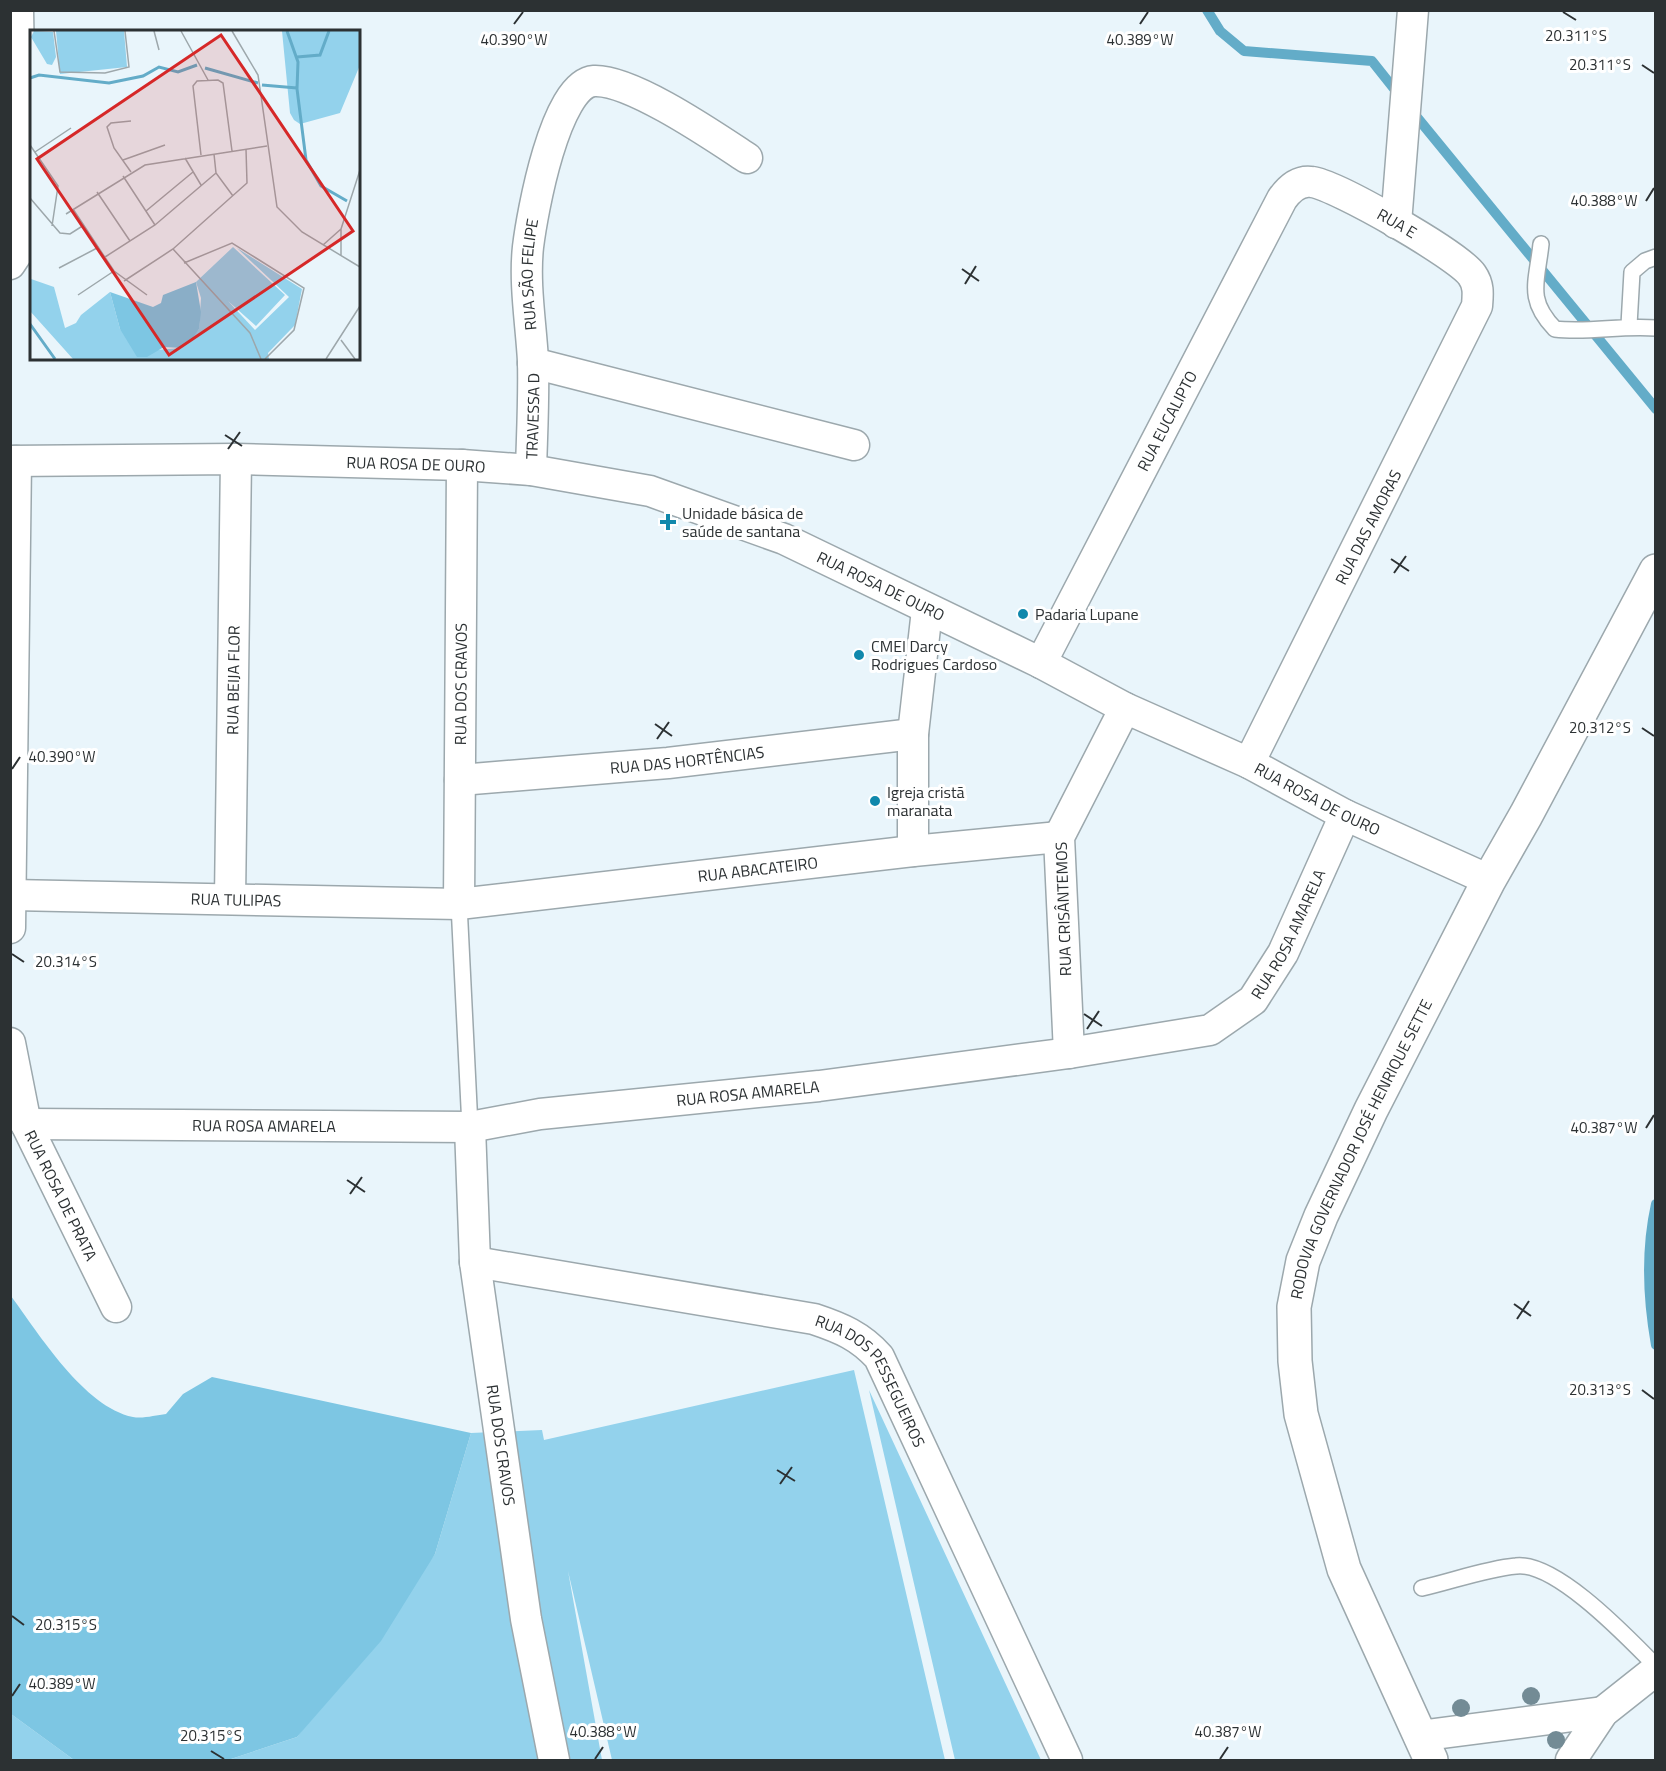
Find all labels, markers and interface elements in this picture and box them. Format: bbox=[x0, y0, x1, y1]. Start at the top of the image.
text: 20.311°S bbox=[1545, 24, 1607, 47]
text: 40.390°W bbox=[481, 28, 547, 51]
text: 40.389°W bbox=[1107, 28, 1173, 51]
inset map bbox=[30, 30, 360, 360]
text: 20.311°S bbox=[1569, 53, 1631, 76]
text: 40.388°W bbox=[1571, 189, 1637, 212]
street label: RUA E bbox=[1373, 202, 1422, 244]
street label: RUA SÃO FELIPE bbox=[515, 216, 544, 331]
street label: RUA EUCALIPTO bbox=[1131, 366, 1203, 475]
street label: TRAVESSA D bbox=[519, 373, 545, 459]
street label: RUA ROSA DE OURO bbox=[346, 450, 486, 479]
street label: RUA DAS AMORAS bbox=[1329, 465, 1407, 589]
place label: Unidade básica de saúde de santana bbox=[682, 501, 803, 543]
marker: Unidade básica de saúde de santana bbox=[659, 513, 677, 531]
street label: RUA ROSA DE OURO bbox=[813, 545, 949, 627]
place label: Padaria Lupane bbox=[1035, 602, 1139, 626]
marker: Padaria Lupane bbox=[1016, 607, 1030, 621]
street label: RUA DOS CRAVOS bbox=[448, 623, 473, 745]
street label: RUA BEIJA FLOR bbox=[220, 625, 246, 735]
place label: CMEI Darcy Rodrigues Cardoso bbox=[871, 634, 997, 676]
marker: CMEI Darcy Rodrigues Cardoso bbox=[852, 648, 866, 662]
text: 20.312°S bbox=[1569, 716, 1631, 739]
street label: RUA DAS HORTÊNCIAS bbox=[609, 740, 765, 780]
text: 40.390°W bbox=[29, 745, 95, 768]
street label: RUA ROSA DE OURO bbox=[1250, 756, 1384, 841]
place label: Igreja cristã maranata bbox=[887, 780, 965, 822]
marker: Igreja cristã maranata bbox=[868, 794, 882, 808]
street label: RUA CRISÂNTEMOS bbox=[1049, 841, 1077, 977]
street label: RUA ABACATEIRO bbox=[696, 850, 819, 888]
street label: RUA ROSA AMARELA bbox=[1245, 865, 1331, 1004]
street label: RUA TULIPAS bbox=[190, 887, 281, 912]
text: 20.314°S bbox=[35, 950, 97, 973]
street label: RODOVIA GOVERNADOR JOSÉ HENRIQUE SETTE bbox=[1284, 995, 1438, 1301]
street label: RUA ROSA AMARELA bbox=[675, 1074, 821, 1112]
street label: RUA ROSA AMARELA bbox=[192, 1113, 336, 1138]
text: 40.387°W bbox=[1571, 1116, 1637, 1139]
street label: RUA ROSA DE PRATA bbox=[19, 1126, 104, 1265]
street label: RUA DOS PESSEGUEIROS bbox=[812, 1308, 931, 1451]
text: 20.313°S bbox=[1569, 1378, 1631, 1401]
street label: RUA DOS CRAVOS bbox=[481, 1383, 522, 1507]
text: 20.315°S bbox=[35, 1613, 97, 1636]
text: 40.389°W bbox=[29, 1672, 95, 1695]
text: 40.388°W bbox=[570, 1720, 636, 1743]
text: 40.387°W bbox=[1195, 1720, 1261, 1743]
text: 20.315°S bbox=[180, 1724, 242, 1747]

